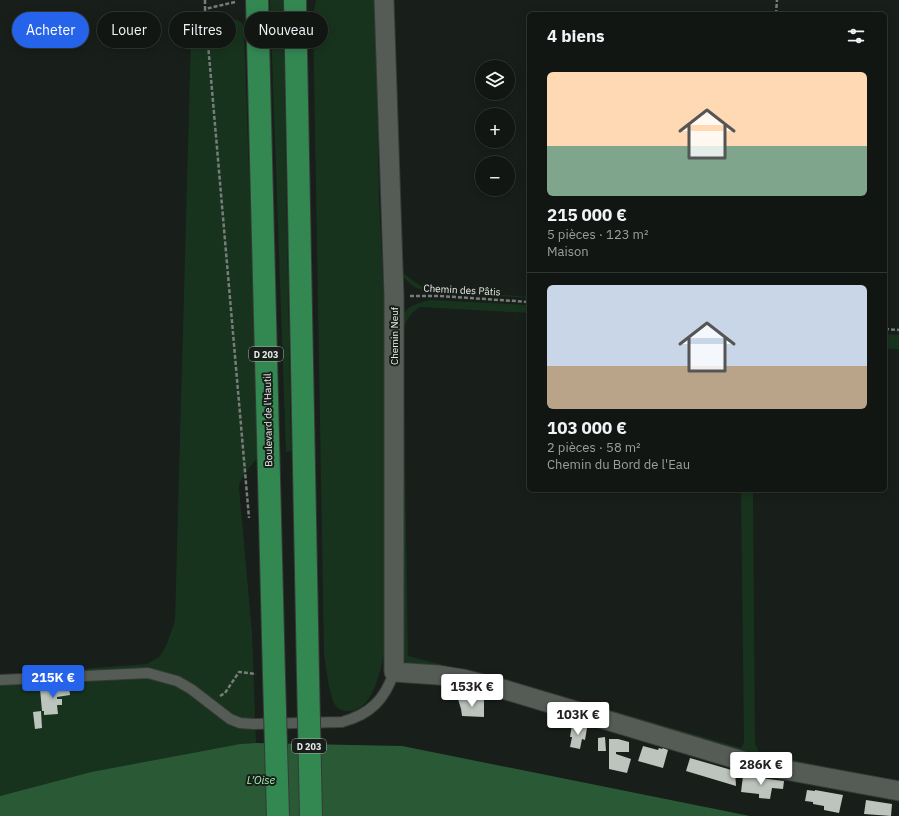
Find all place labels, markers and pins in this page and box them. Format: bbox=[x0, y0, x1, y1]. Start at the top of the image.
pin: 215K € bbox=[20, 665, 86, 699]
pin: 153K € bbox=[439, 674, 505, 708]
pin: 103K € bbox=[545, 702, 611, 736]
pin: 286K € bbox=[728, 752, 794, 786]

